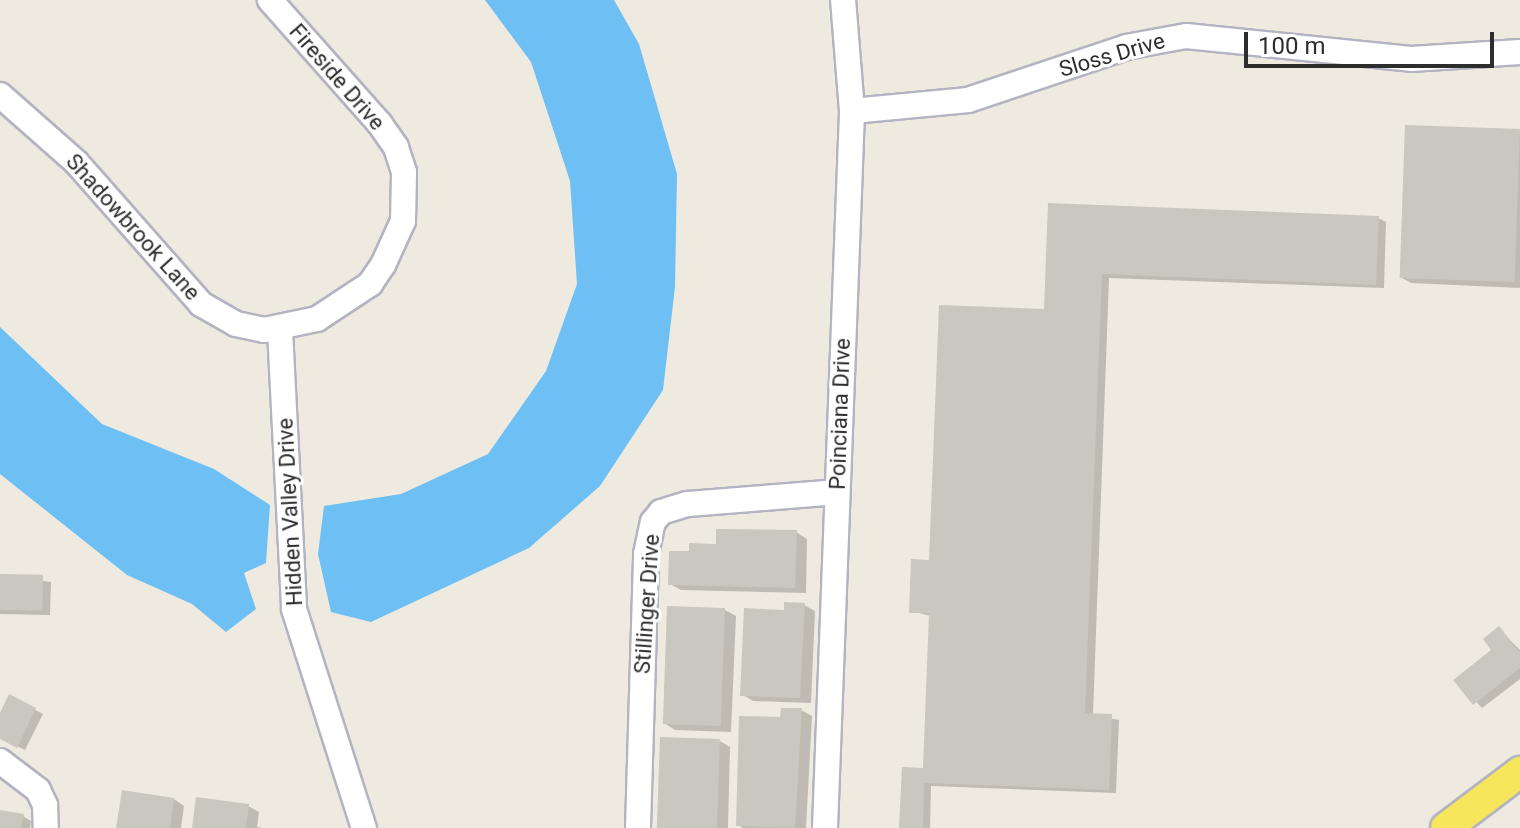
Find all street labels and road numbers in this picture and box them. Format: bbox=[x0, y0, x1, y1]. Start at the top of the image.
street label: Fireside Drive bbox=[284, 18, 390, 136]
street label: Sloss Drive bbox=[1056, 27, 1168, 83]
street label: Shadowbrook Lane bbox=[60, 148, 206, 306]
street label: Poinciana Drive bbox=[824, 338, 856, 490]
street label: Hidden Valley Drive bbox=[272, 417, 308, 607]
street label: Stillinger Drive bbox=[629, 533, 665, 675]

